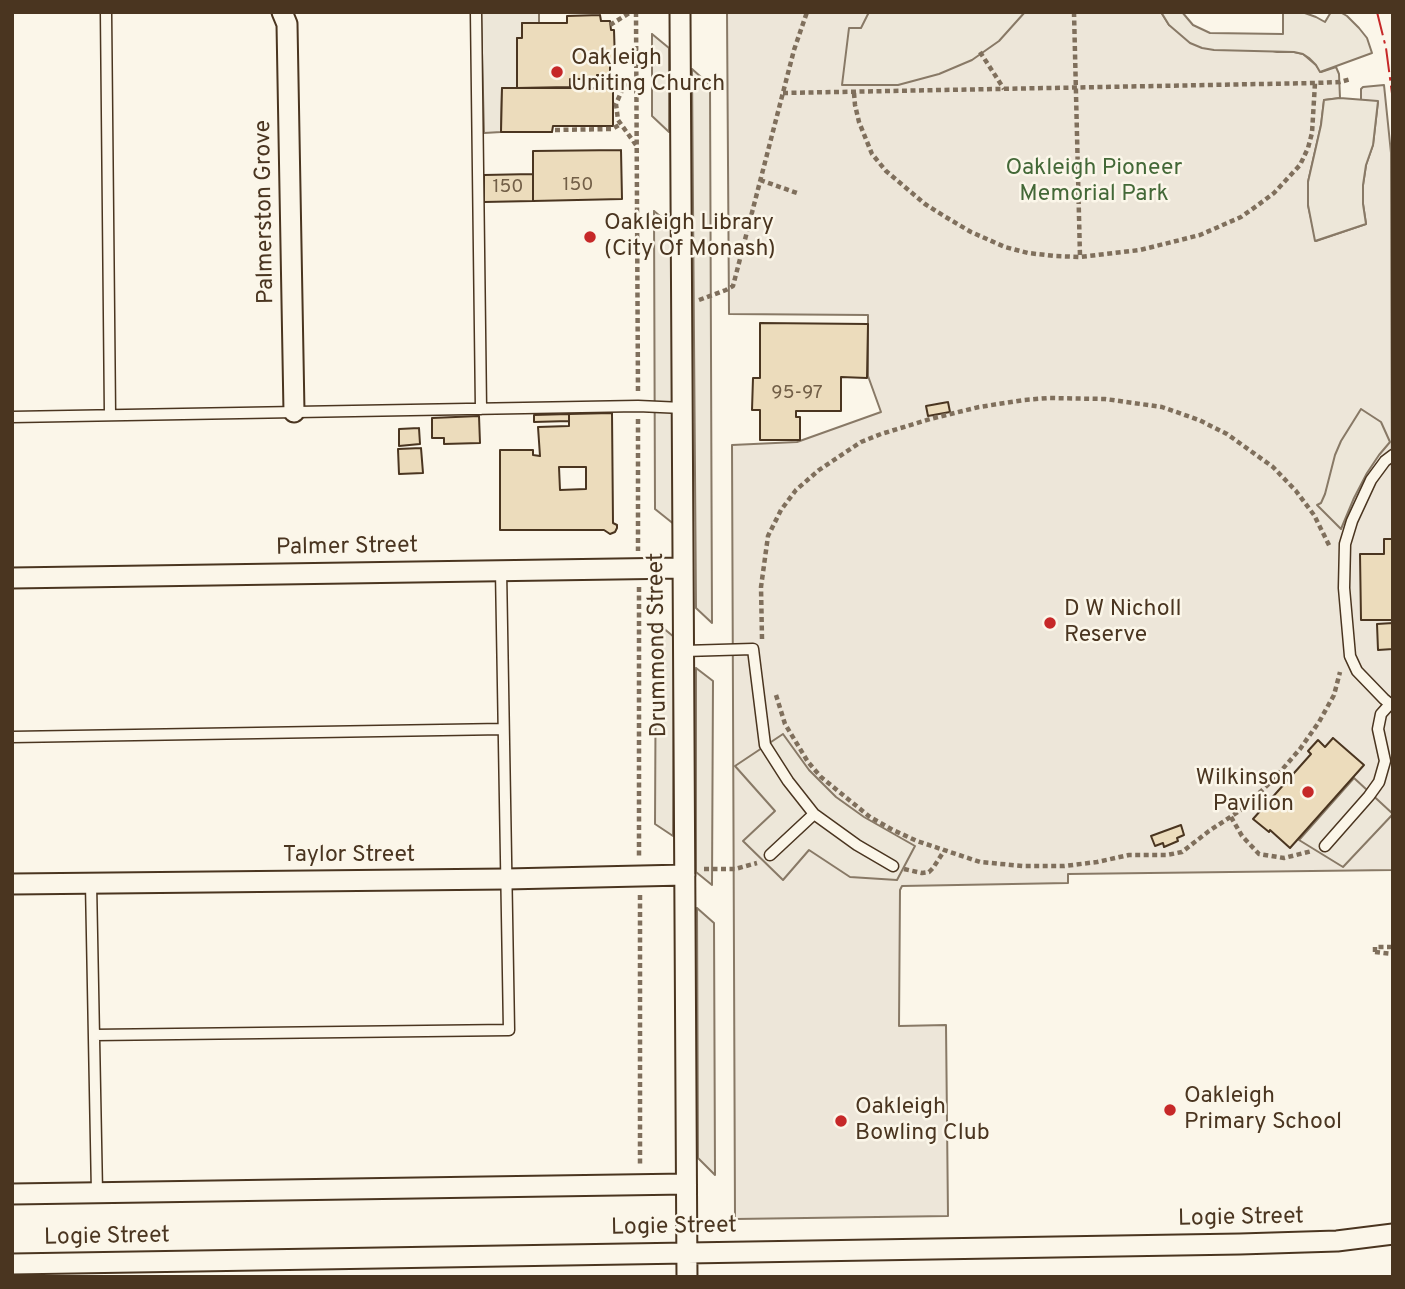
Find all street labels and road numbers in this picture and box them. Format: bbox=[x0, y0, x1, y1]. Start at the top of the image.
street label: Palmerston Grove bbox=[251, 120, 281, 304]
street label: Palmer Street bbox=[276, 533, 418, 563]
street label: Drummond Street bbox=[644, 552, 674, 738]
street label: Taylor Street bbox=[283, 842, 415, 870]
street label: Logie Street bbox=[1178, 1204, 1304, 1234]
street label: Logie Street bbox=[611, 1213, 737, 1243]
street label: Logie Street bbox=[44, 1223, 170, 1253]

